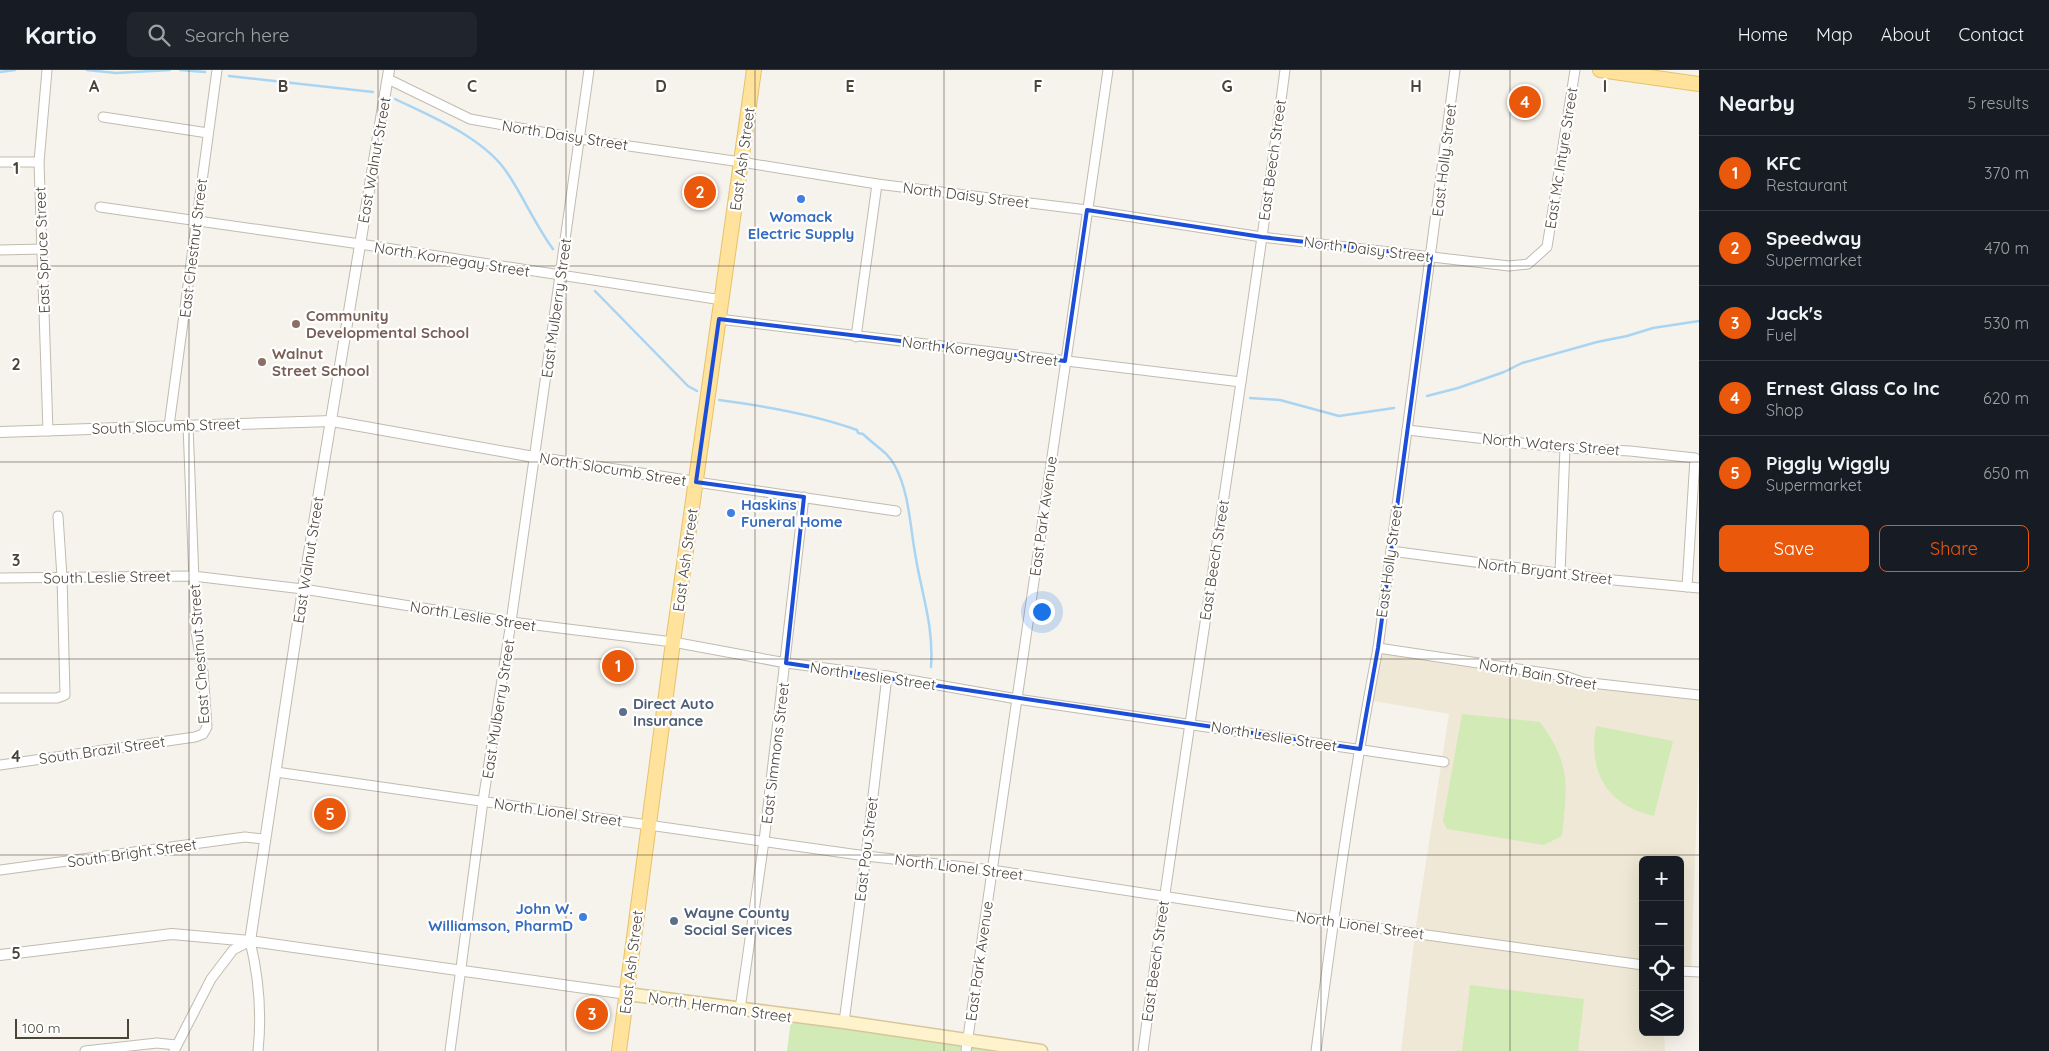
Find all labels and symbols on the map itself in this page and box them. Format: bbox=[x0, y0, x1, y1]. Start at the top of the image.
text: A bbox=[89, 76, 100, 96]
text: B bbox=[278, 76, 288, 96]
text: C bbox=[467, 76, 477, 96]
text: D bbox=[655, 76, 667, 96]
text: E bbox=[845, 76, 855, 96]
text: F bbox=[1034, 76, 1043, 96]
text: G bbox=[1221, 76, 1233, 96]
text: H bbox=[1410, 76, 1422, 96]
text: I bbox=[1603, 76, 1607, 96]
pin: 4 bbox=[1509, 83, 1541, 121]
street label: East Mc Intyre Street bbox=[1540, 86, 1582, 230]
street label: East Walnut Street bbox=[354, 95, 394, 225]
street label: East Beech Street bbox=[1254, 98, 1290, 222]
street label: East Holly Street bbox=[1428, 102, 1460, 218]
street label: East Ash Street bbox=[725, 106, 759, 212]
street label: North Daisy Street bbox=[501, 116, 629, 154]
text: 1 bbox=[13, 158, 19, 178]
pin: 2 bbox=[684, 173, 716, 211]
street label: East Chestnut Street bbox=[175, 177, 211, 319]
street label: North Daisy Street bbox=[902, 178, 1030, 212]
street label: East Spruce Street bbox=[30, 186, 54, 314]
marker: Womack Electric Supply bbox=[795, 193, 807, 205]
place label: Womack Electric Supply bbox=[748, 207, 854, 243]
street label: North Daisy Street bbox=[1303, 232, 1431, 266]
street label: North Kornegay Street bbox=[373, 237, 531, 281]
street label: East Mulberry Street bbox=[537, 237, 575, 379]
place label: Community Developmental School bbox=[306, 306, 469, 342]
marker: Community Developmental School bbox=[290, 318, 302, 330]
street label: North Kornegay Street bbox=[901, 332, 1059, 370]
place label: Walnut Street School bbox=[272, 344, 370, 380]
text: 2 bbox=[11, 354, 21, 374]
marker: Walnut Street School bbox=[256, 356, 268, 368]
street label: South Slocumb Street bbox=[91, 414, 241, 438]
street label: North Waters Street bbox=[1481, 429, 1621, 459]
street label: North Slocumb Street bbox=[538, 448, 688, 490]
street label: East Park Avenue bbox=[1025, 455, 1061, 577]
street label: East Walnut Street bbox=[289, 495, 327, 625]
place label: Haskins Funeral Home bbox=[741, 495, 843, 531]
street label: East Beech Street bbox=[1195, 498, 1233, 622]
street label: East Holly Street bbox=[1372, 503, 1406, 619]
street label: East Ash Street bbox=[668, 507, 702, 613]
marker: Haskins Funeral Home bbox=[725, 507, 737, 519]
text: 3 bbox=[12, 550, 20, 570]
street label: North Bryant Street bbox=[1477, 553, 1613, 589]
street label: South Leslie Street bbox=[43, 566, 171, 588]
street label: East Chestnut Street bbox=[185, 583, 213, 725]
street label: North Leslie Street bbox=[409, 597, 537, 635]
your location bbox=[1029, 599, 1055, 625]
street label: East Mulberry Street bbox=[478, 638, 518, 780]
pin: 1 bbox=[602, 647, 634, 685]
street label: North Bain Street bbox=[1478, 654, 1598, 694]
street label: North Leslie Street bbox=[809, 658, 937, 694]
street label: East Simmons Street bbox=[757, 681, 793, 825]
place label: Direct Auto Insurance bbox=[633, 694, 714, 730]
marker: Direct Auto Insurance bbox=[617, 706, 629, 718]
street label: North Leslie Street bbox=[1210, 717, 1338, 755]
street label: South Brazil Street bbox=[38, 732, 166, 768]
text: 4 bbox=[11, 746, 21, 766]
street label: North Lionel Street bbox=[493, 794, 623, 830]
pin: 5 bbox=[314, 795, 346, 833]
street label: East Pou Street bbox=[850, 796, 882, 902]
street label: South Bright Street bbox=[66, 835, 198, 871]
street label: North Lionel Street bbox=[894, 850, 1024, 884]
place label: John W. Williamson, PharmD bbox=[428, 899, 573, 935]
street label: East Beech Street bbox=[1137, 899, 1173, 1023]
street label: East Park Avenue bbox=[961, 900, 997, 1022]
place label: Wayne County Social Services bbox=[684, 903, 792, 939]
street label: North Lionel Street bbox=[1295, 907, 1425, 943]
street label: East Ash Street bbox=[615, 909, 647, 1015]
marker: John W. Williamson, PharmD bbox=[577, 911, 589, 923]
marker: Wayne County Social Services bbox=[668, 915, 680, 927]
text: 5 bbox=[11, 943, 21, 963]
street label: North Herman Street bbox=[647, 987, 793, 1027]
pin: 3 bbox=[576, 995, 608, 1033]
scale bar bbox=[15, 1016, 129, 1039]

